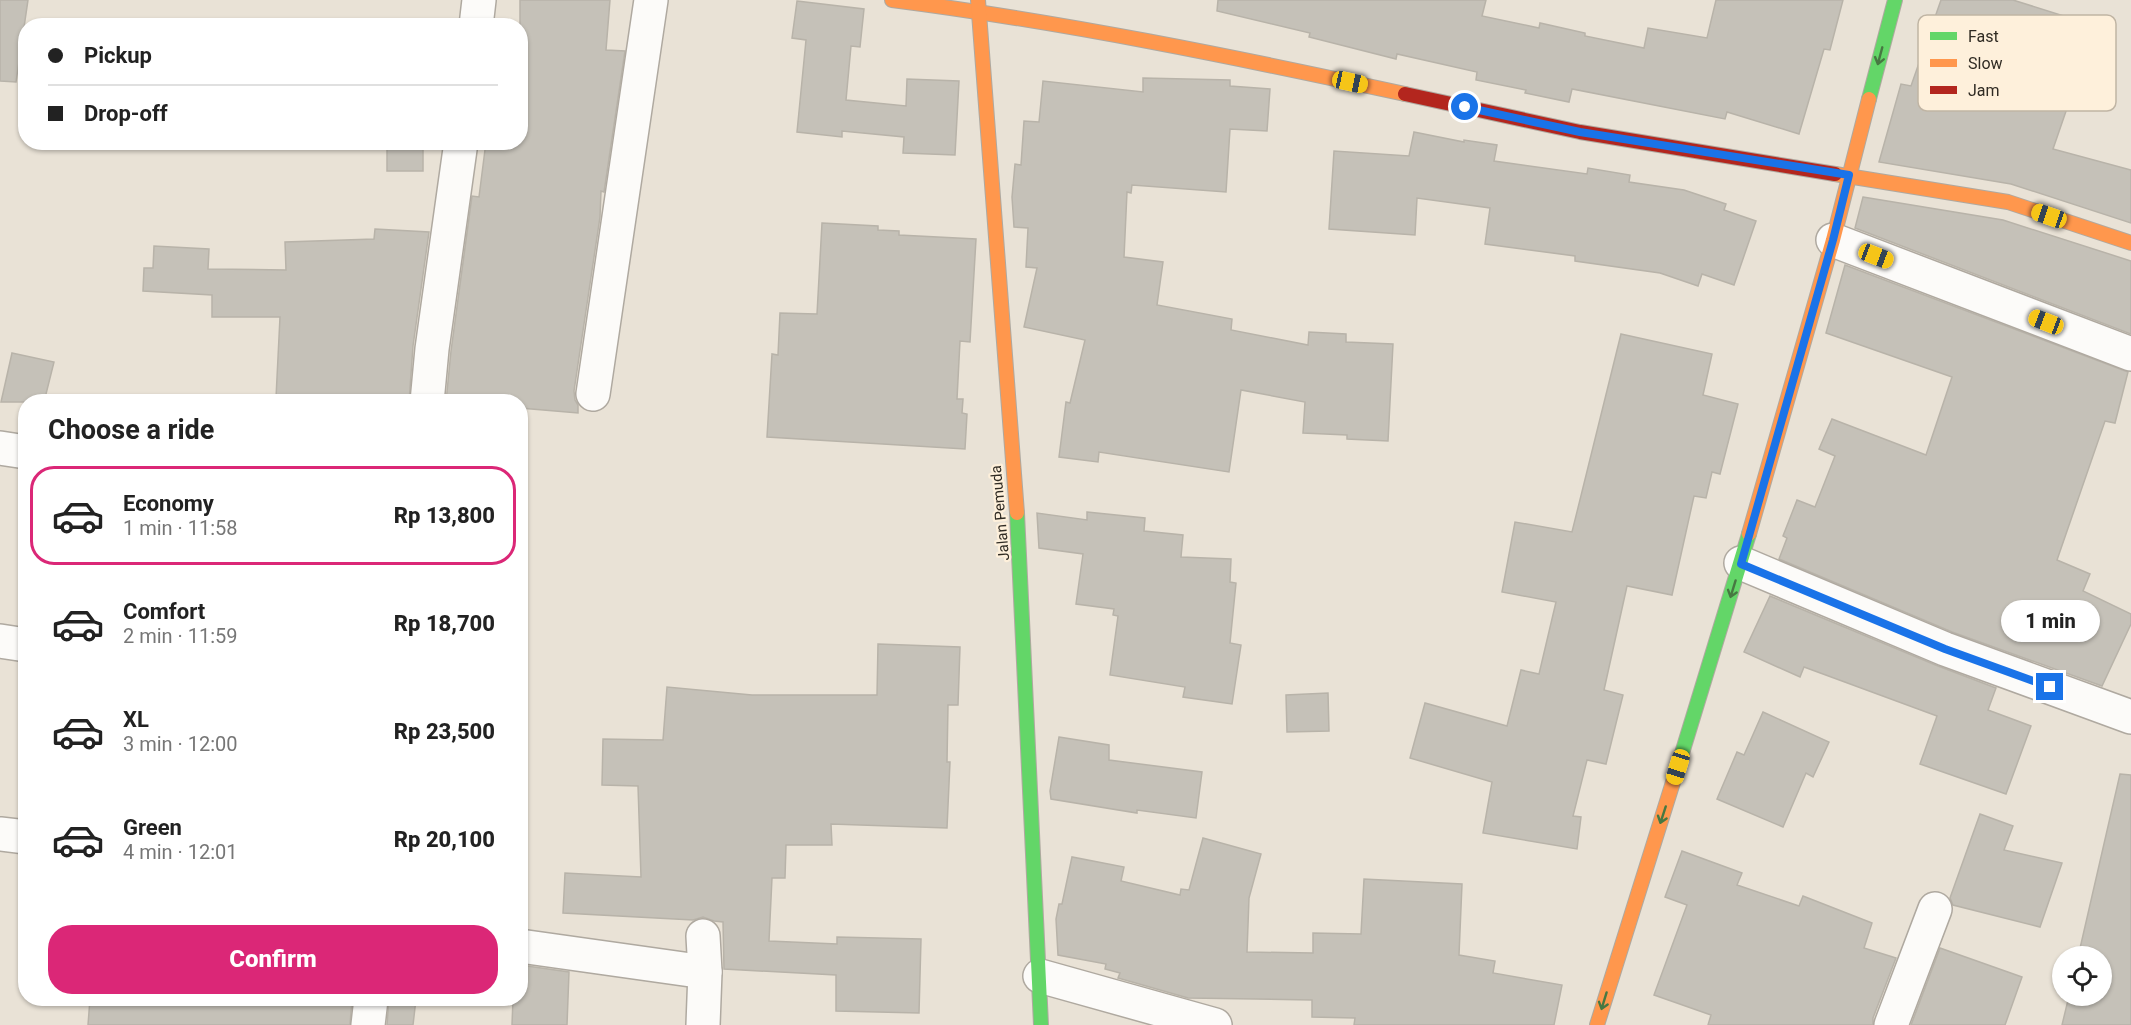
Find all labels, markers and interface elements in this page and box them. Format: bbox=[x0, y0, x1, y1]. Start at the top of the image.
legend bbox=[1918, 15, 2116, 111]
text: Fast bbox=[1968, 27, 1999, 46]
text: Pickup bbox=[84, 43, 152, 68]
one-way arrow bbox=[1873, 47, 1885, 66]
text: Slow bbox=[1968, 54, 2003, 73]
car bbox=[1331, 69, 1369, 95]
text: Jam bbox=[1968, 81, 2000, 100]
route start bbox=[1451, 93, 1478, 120]
text: Drop-off bbox=[84, 101, 168, 126]
car bbox=[2029, 202, 2069, 230]
car bbox=[1856, 241, 1896, 271]
car bbox=[2026, 307, 2066, 337]
text: Choose a ride bbox=[48, 414, 214, 446]
street label: Jalan Pemuda bbox=[987, 465, 1013, 561]
icon: car bbox=[51, 489, 105, 543]
text: Economy bbox=[123, 491, 214, 516]
text: Rp 13,800 bbox=[394, 503, 495, 528]
text: 1 min · 11:58 bbox=[123, 516, 238, 540]
one-way arrow bbox=[1727, 579, 1738, 598]
icon: car bbox=[51, 597, 105, 651]
text: Comfort bbox=[123, 599, 205, 624]
callout: 1 min bbox=[2000, 600, 2100, 642]
text: 1 min bbox=[2025, 609, 2076, 633]
text: Rp 18,700 bbox=[394, 611, 495, 636]
text: 2 min · 11:59 bbox=[123, 624, 238, 648]
route end bbox=[2036, 673, 2063, 700]
icon: car bbox=[51, 705, 105, 759]
text: XL bbox=[123, 707, 149, 732]
text: Rp 23,500 bbox=[394, 719, 495, 744]
text: 3 min · 12:00 bbox=[123, 732, 238, 756]
car bbox=[1664, 747, 1692, 787]
one-way arrow bbox=[1657, 805, 1668, 824]
icon: car bbox=[51, 813, 105, 867]
text: Green bbox=[123, 815, 182, 840]
text: Rp 20,100 bbox=[394, 827, 495, 852]
text: 4 min · 12:01 bbox=[123, 840, 238, 864]
button: Confirm bbox=[48, 925, 498, 994]
map controls bbox=[2052, 946, 2112, 1006]
button: locate bbox=[2052, 946, 2112, 1006]
one-way arrow bbox=[1598, 991, 1609, 1010]

